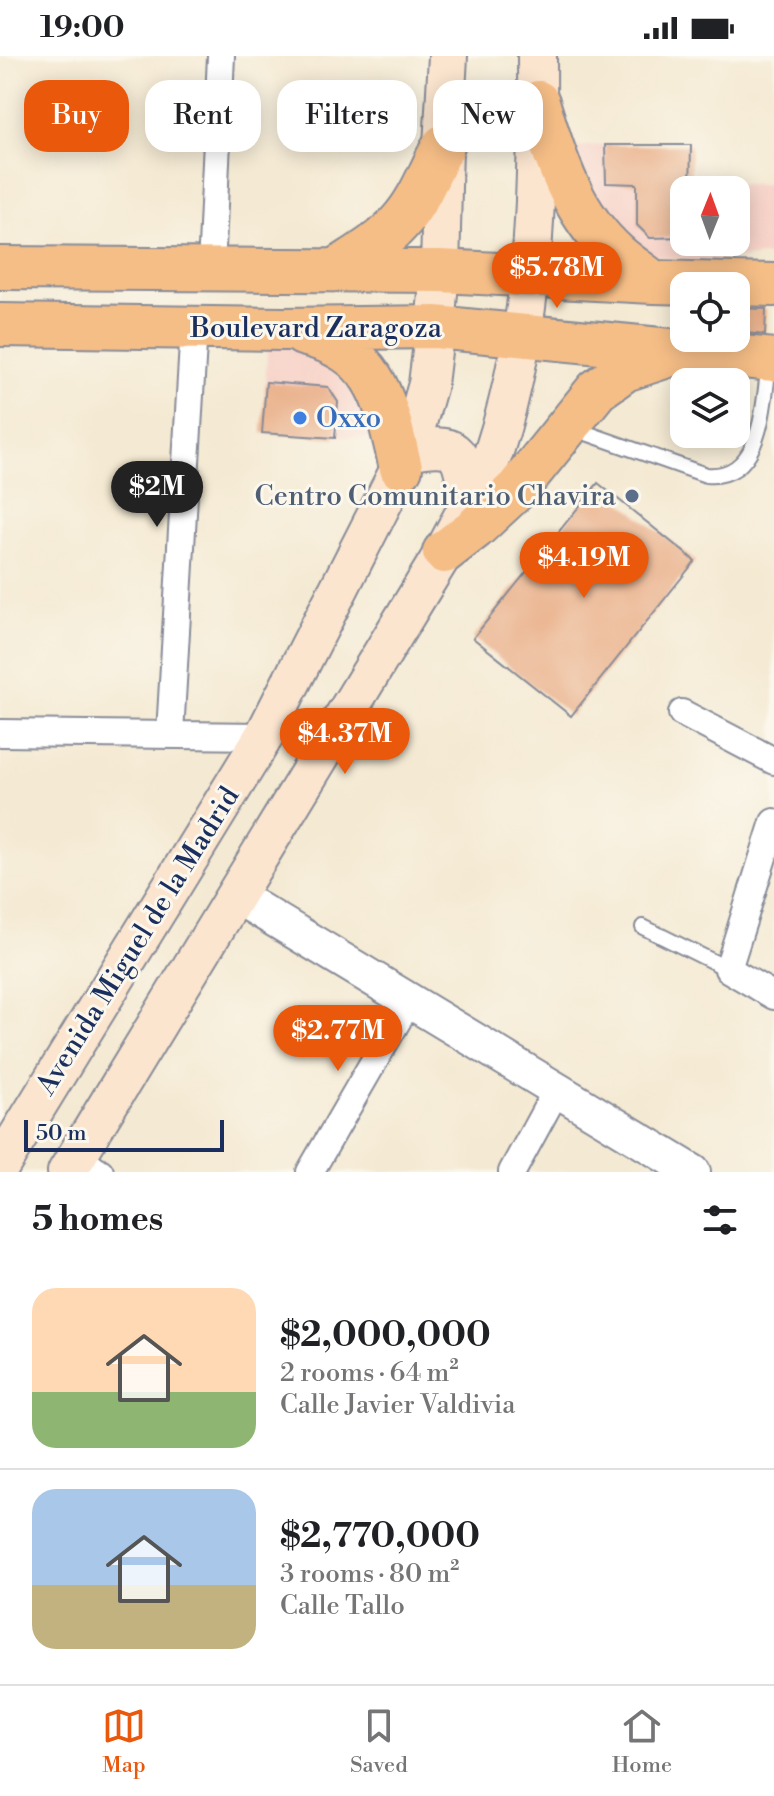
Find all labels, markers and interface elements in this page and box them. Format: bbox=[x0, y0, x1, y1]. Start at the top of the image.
text: 19:00 bbox=[40, 9, 125, 47]
chip: Buy bbox=[24, 80, 129, 152]
chip: Rent bbox=[145, 80, 261, 152]
chip: Filters bbox=[277, 80, 417, 152]
chip: New bbox=[433, 80, 543, 152]
north arrow bbox=[670, 176, 750, 256]
map controls bbox=[670, 176, 750, 448]
pin: $5.78M bbox=[492, 242, 622, 310]
text: $5.78M bbox=[510, 252, 604, 284]
button: locate bbox=[670, 272, 750, 352]
street label: Boulevard Zaragoza bbox=[189, 311, 443, 346]
button: layers bbox=[670, 368, 750, 448]
place label: Oxxo bbox=[316, 401, 381, 436]
marker: Oxxo bbox=[291, 409, 309, 427]
pin: $2M bbox=[118, 461, 196, 529]
text: $2M bbox=[129, 471, 185, 503]
place label: Centro Comunitario Chavira bbox=[255, 479, 617, 514]
marker: Centro Comunitario Chavira bbox=[623, 487, 641, 505]
pin: $4.19M bbox=[519, 532, 649, 600]
text: $4.19M bbox=[538, 542, 630, 574]
pin: $4.37M bbox=[280, 708, 410, 776]
text: $4.37M bbox=[298, 718, 392, 750]
street label: Avenida Miguel de la Madrid bbox=[28, 780, 247, 1102]
pin: $2.77M bbox=[273, 1005, 403, 1073]
text: $2.77M bbox=[291, 1015, 385, 1047]
scale bar bbox=[24, 1116, 224, 1152]
text: 50 m bbox=[36, 1120, 87, 1147]
icon: filters bbox=[698, 1198, 742, 1242]
text: 5 homes bbox=[32, 1199, 163, 1241]
text: $2,000,000 bbox=[280, 1315, 491, 1357]
icon: home bbox=[96, 1320, 192, 1416]
text: 2 rooms · 64 m² bbox=[280, 1357, 459, 1389]
text: Calle Javier Valdivia bbox=[280, 1389, 515, 1421]
text: $2,770,000 bbox=[280, 1516, 480, 1558]
icon: home bbox=[96, 1521, 192, 1617]
text: 3 rooms · 80 m² bbox=[280, 1558, 459, 1590]
text: Calle Tallo bbox=[280, 1590, 405, 1622]
tab: Map bbox=[102, 1704, 146, 1779]
tab: Saved bbox=[350, 1704, 408, 1779]
tab: Home bbox=[612, 1704, 672, 1779]

